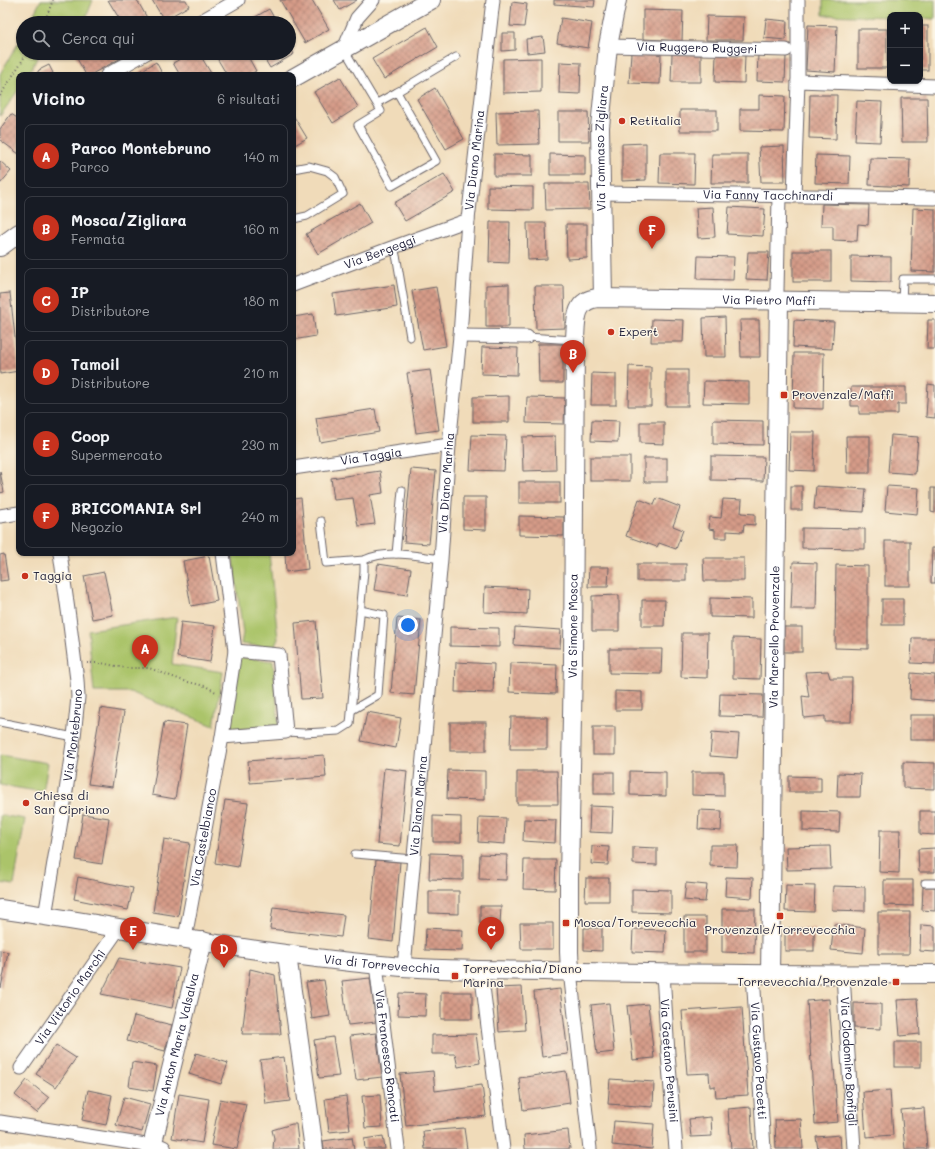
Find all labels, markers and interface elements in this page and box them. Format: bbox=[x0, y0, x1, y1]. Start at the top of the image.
map controls bbox=[887, 12, 923, 84]
button: + bbox=[887, 12, 923, 48]
search box bbox=[16, 16, 296, 60]
icon: search bbox=[30, 27, 52, 49]
text: Cerca qui bbox=[62, 28, 135, 48]
street label: Via Ruggero Ruggeri bbox=[636, 38, 758, 56]
button: − bbox=[887, 48, 923, 84]
street label: Via Tommaso Zigliara bbox=[591, 84, 611, 211]
text: Vicino bbox=[32, 87, 85, 109]
text: 6 risultati bbox=[217, 90, 280, 107]
street label: Via Diano Marina bbox=[460, 109, 487, 211]
place label: Retitalia bbox=[630, 112, 681, 128]
marker: Retitalia bbox=[617, 116, 627, 126]
text: Parco Montebruno bbox=[71, 138, 211, 158]
text: A bbox=[41, 148, 51, 165]
text: 140 m bbox=[243, 148, 279, 165]
text: Parco bbox=[71, 158, 109, 175]
street label: Via Fanny Tacchinardi bbox=[703, 186, 833, 203]
text: Mosca/Zigliara bbox=[71, 210, 187, 230]
pin: F bbox=[639, 216, 665, 249]
text: B bbox=[42, 220, 50, 237]
text: 160 m bbox=[243, 220, 279, 237]
text: Fermata bbox=[71, 230, 125, 247]
street label: Via Bergeggi bbox=[341, 231, 418, 272]
text: IP bbox=[71, 282, 89, 302]
street label: Via Pietro Maffi bbox=[722, 291, 816, 308]
text: C bbox=[41, 292, 51, 309]
text: 180 m bbox=[243, 292, 279, 309]
text: Distributore bbox=[71, 302, 150, 319]
place label: Expert bbox=[619, 323, 658, 339]
marker: Expert bbox=[606, 327, 616, 337]
pin: B bbox=[560, 340, 586, 373]
text: Tamoil bbox=[71, 354, 119, 374]
text: D bbox=[41, 364, 51, 381]
text: 210 m bbox=[243, 364, 279, 381]
text: Distributore bbox=[71, 374, 150, 391]
place label: Provenzale/Maffi bbox=[792, 386, 894, 402]
marker: Provenzale/Maffi bbox=[779, 390, 789, 400]
text: Coop bbox=[71, 426, 110, 446]
street label: Via Diano Marina bbox=[434, 432, 457, 534]
text: E bbox=[42, 436, 50, 453]
text: 230 m bbox=[242, 436, 279, 453]
street label: Via Taggia bbox=[339, 443, 403, 468]
text: Supermercato bbox=[71, 446, 162, 463]
text: BRICOMANIA Srl bbox=[71, 498, 201, 518]
text: F bbox=[42, 508, 50, 525]
text: 240 m bbox=[242, 508, 279, 525]
text: Negozio bbox=[71, 518, 123, 535]
street label: Via Marcello Provenzale bbox=[765, 565, 782, 709]
place label: Taggia bbox=[33, 567, 72, 583]
marker: Taggia bbox=[20, 571, 30, 581]
street label: Via Simone Mosca bbox=[564, 574, 581, 679]
your location bbox=[398, 615, 418, 635]
pin: A bbox=[132, 635, 158, 668]
street label: Via Montebruno bbox=[59, 689, 85, 782]
street label: Via Diano Marina bbox=[405, 755, 430, 856]
place label: Chiesa di San Cipriano bbox=[34, 787, 109, 817]
street label: Via Castelbianco bbox=[186, 787, 219, 888]
marker: Chiesa di San Cipriano bbox=[21, 798, 31, 808]
marker: Provenzale/Torrevecchia bbox=[775, 911, 785, 921]
place label: Mosca/Torrevecchia bbox=[574, 914, 696, 930]
pin: E bbox=[120, 917, 146, 950]
pin: C bbox=[478, 917, 504, 950]
marker: Mosca/Torrevecchia bbox=[561, 918, 571, 928]
place label: Provenzale/Torrevecchia bbox=[705, 921, 855, 937]
pin: D bbox=[211, 935, 237, 968]
street label: Via Vittorio Marchi bbox=[31, 946, 108, 1048]
street label: Via di Torrevecchia bbox=[323, 950, 441, 976]
place label: Torrevecchia/Diano Marina bbox=[463, 960, 582, 990]
street label: Via Anton Maria Valsalva bbox=[151, 971, 202, 1118]
marker: Torrevecchia/Diano Marina bbox=[450, 971, 460, 981]
place label: Torrevecchia/Provenzale bbox=[737, 973, 888, 989]
marker: Torrevecchia/Provenzale bbox=[891, 977, 901, 987]
street label: Via Francesco Roncati bbox=[372, 989, 404, 1123]
street label: Via Clodomiro Bonfigli bbox=[837, 997, 862, 1127]
street label: Via Gaetano Perusini bbox=[658, 998, 683, 1123]
street label: Via Gustavo Pacetti bbox=[748, 1002, 771, 1120]

